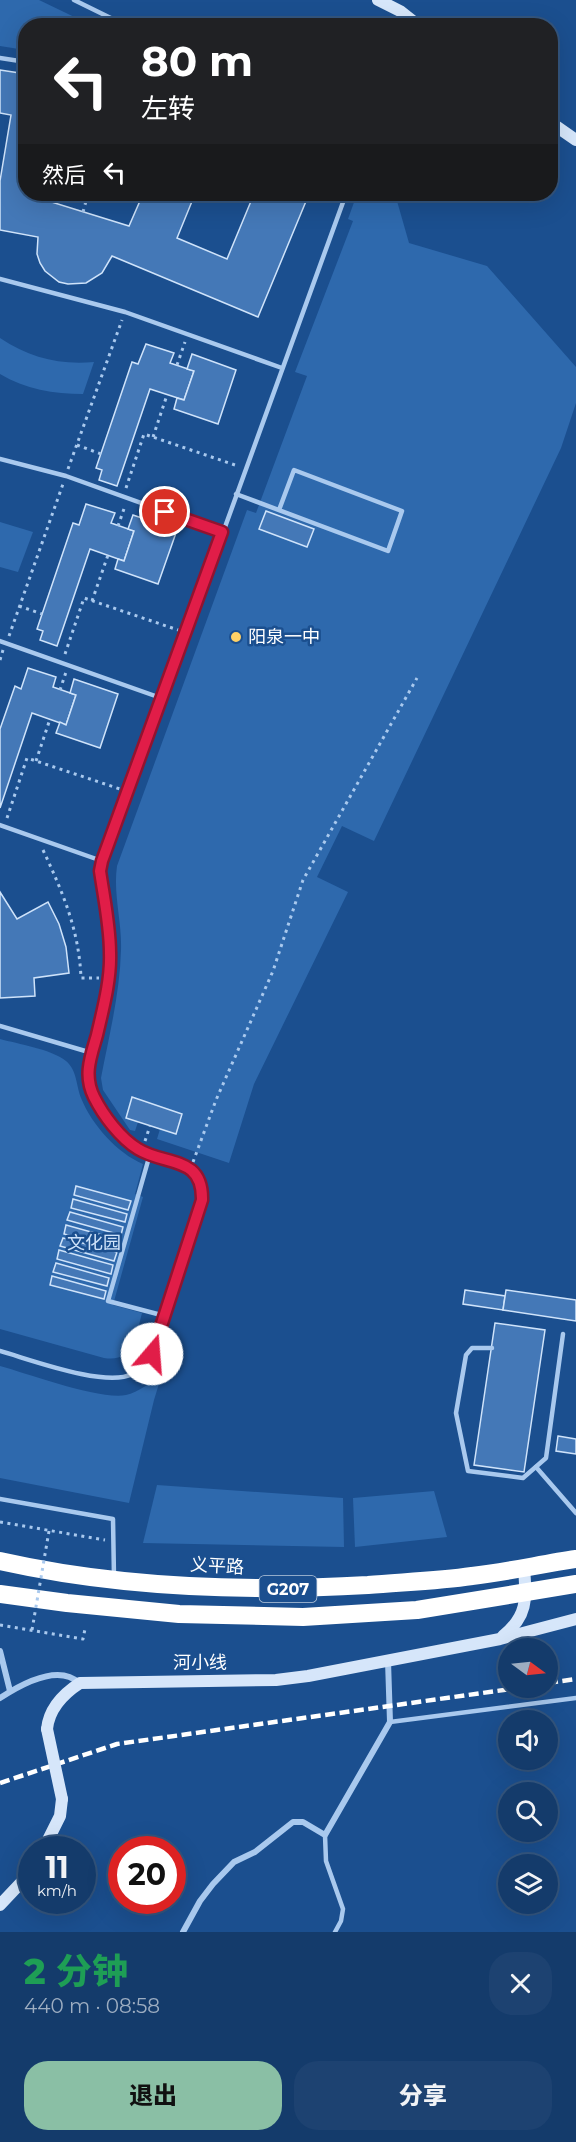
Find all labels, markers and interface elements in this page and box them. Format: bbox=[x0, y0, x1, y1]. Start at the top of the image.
text: 80 m bbox=[141, 35, 253, 87]
icon: left bbox=[42, 42, 120, 120]
text: 左转 bbox=[141, 92, 195, 125]
icon: left bbox=[98, 156, 131, 189]
text: 然后 bbox=[42, 162, 86, 189]
pin bbox=[139, 486, 190, 537]
icon: arrive bbox=[148, 495, 181, 528]
place label: 阳泉一中 bbox=[248, 626, 320, 648]
marker: 阳泉一中 bbox=[229, 630, 243, 644]
park label: 文化园 bbox=[67, 1232, 121, 1254]
position arrow bbox=[120, 1322, 184, 1386]
street label: 义平路 bbox=[189, 1554, 245, 1578]
road number: G207 bbox=[260, 1576, 316, 1602]
north arrow bbox=[498, 1638, 558, 1698]
map controls bbox=[498, 1638, 558, 1914]
street label: 河小线 bbox=[173, 1652, 227, 1674]
button: sound bbox=[498, 1710, 558, 1770]
button: search bbox=[498, 1782, 558, 1842]
speed limit sign: 20 bbox=[108, 1836, 186, 1914]
text: 11 bbox=[45, 1849, 69, 1886]
button: layers bbox=[498, 1854, 558, 1914]
text: km/h bbox=[37, 1881, 77, 1900]
text: 2 分钟 bbox=[24, 1949, 128, 1993]
button: close bbox=[489, 1952, 552, 2015]
text: 440 m · 08:58 bbox=[24, 1994, 160, 2018]
button: 退出 bbox=[24, 2061, 282, 2130]
button: 分享 bbox=[294, 2061, 552, 2130]

